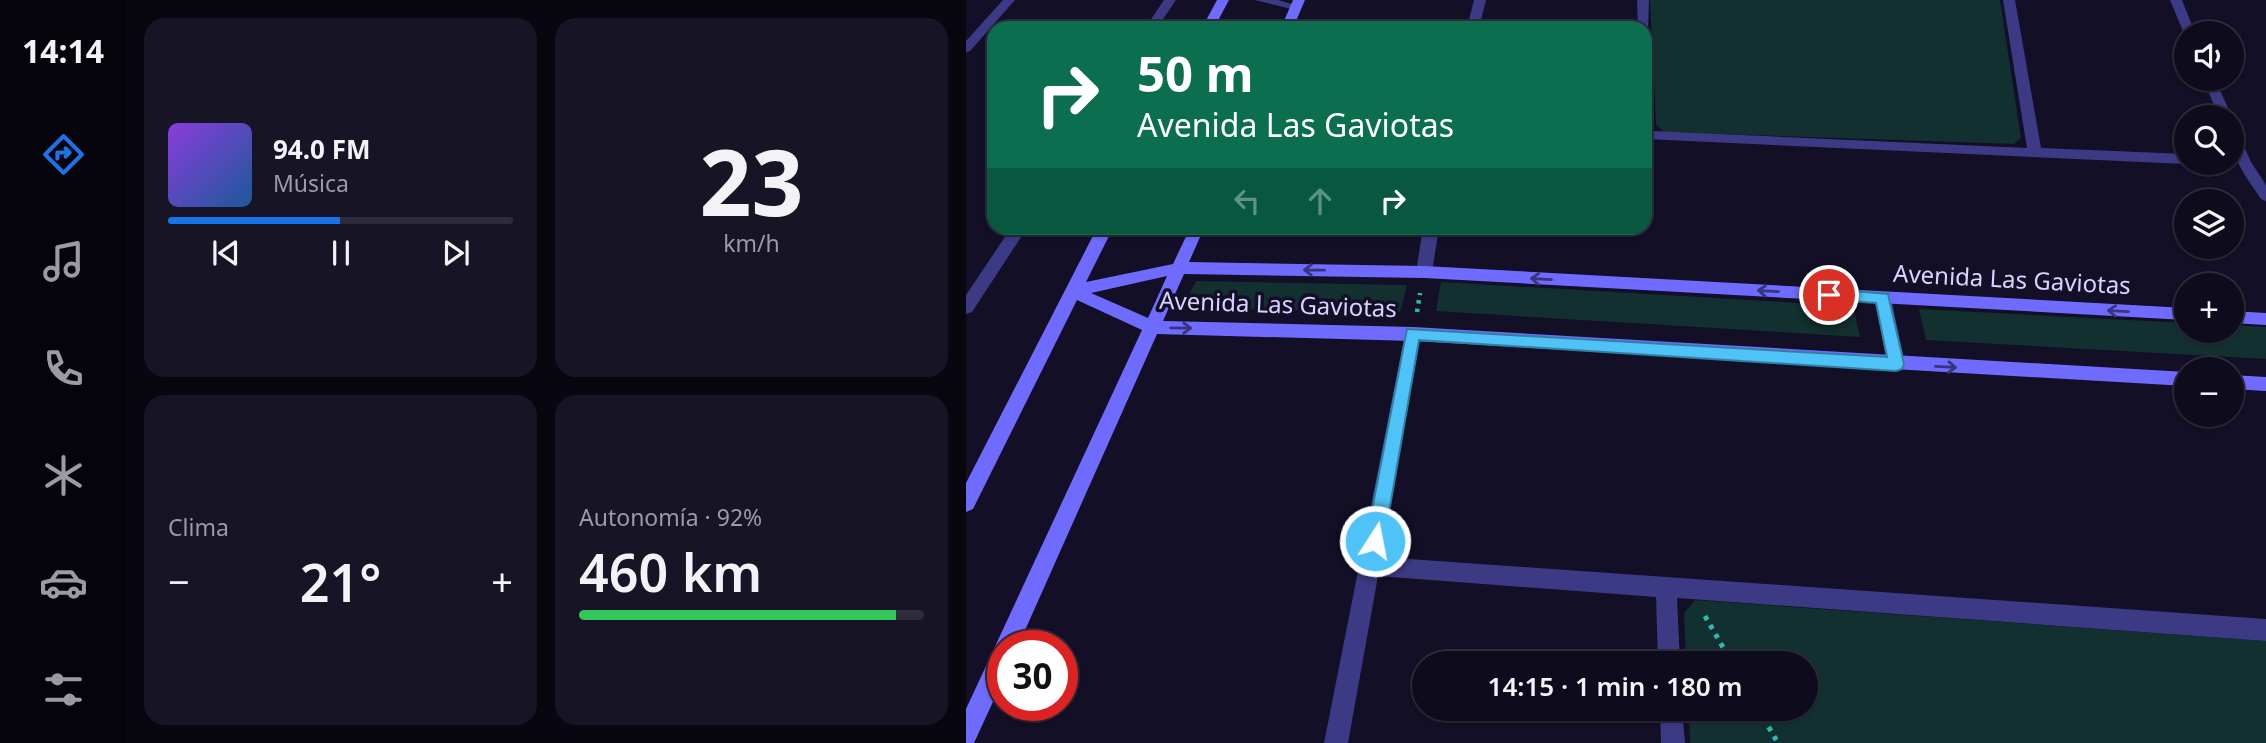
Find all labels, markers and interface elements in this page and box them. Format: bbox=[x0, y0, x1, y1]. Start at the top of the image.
map controls bbox=[2174, 21, 2244, 427]
button: sound bbox=[2174, 21, 2244, 91]
text: 14:14 bbox=[22, 29, 104, 72]
text: 50 m bbox=[1137, 40, 1254, 106]
icon: right bbox=[1022, 49, 1113, 140]
text: Avenida Las Gaviotas bbox=[1137, 103, 1454, 146]
button: search bbox=[2174, 105, 2244, 175]
text: 23 bbox=[699, 119, 804, 243]
icon: directions bbox=[39, 130, 88, 179]
text: 94.0 FM bbox=[273, 131, 370, 167]
text: Música bbox=[273, 167, 349, 199]
icon: left bbox=[1228, 182, 1266, 220]
icon: ahead bbox=[1301, 182, 1339, 220]
icon: right bbox=[1374, 182, 1412, 220]
button: layers bbox=[2174, 189, 2244, 259]
text: km/h bbox=[723, 227, 780, 259]
icon: previous bbox=[207, 234, 245, 272]
icon: pause bbox=[322, 234, 360, 272]
icon: next bbox=[437, 234, 475, 272]
icon: music bbox=[39, 237, 88, 286]
street label: Avenida Las Gaviotas bbox=[1892, 256, 2132, 301]
one-way arrow bbox=[1302, 263, 1325, 277]
pin bbox=[1799, 265, 1859, 325]
one-way arrow bbox=[1530, 272, 1553, 285]
button: + bbox=[2174, 273, 2244, 343]
icon: arrive bbox=[1810, 276, 1848, 314]
street label: Avenida Las Gaviotas bbox=[1159, 283, 1397, 324]
one-way arrow bbox=[1757, 285, 1780, 298]
one-way arrow bbox=[2106, 304, 2129, 317]
one-way arrow bbox=[1169, 321, 1192, 335]
icon: phone bbox=[39, 344, 88, 393]
button: − bbox=[2174, 357, 2244, 427]
one-way arrow bbox=[1935, 361, 1957, 374]
icon: climate bbox=[39, 451, 88, 500]
text: Autonomía · 92% bbox=[579, 501, 762, 533]
position arrow bbox=[1338, 504, 1412, 578]
text: Clima bbox=[168, 511, 229, 543]
text: 460 km bbox=[579, 536, 762, 607]
text: 21° bbox=[300, 546, 381, 617]
text: − bbox=[168, 555, 190, 607]
text: + bbox=[491, 555, 513, 607]
icon: car bbox=[39, 558, 88, 607]
speed limit sign: 30 bbox=[987, 630, 1078, 721]
icon: filters bbox=[39, 665, 88, 714]
text: 14:15 · 1 min · 180 m bbox=[1488, 668, 1742, 704]

